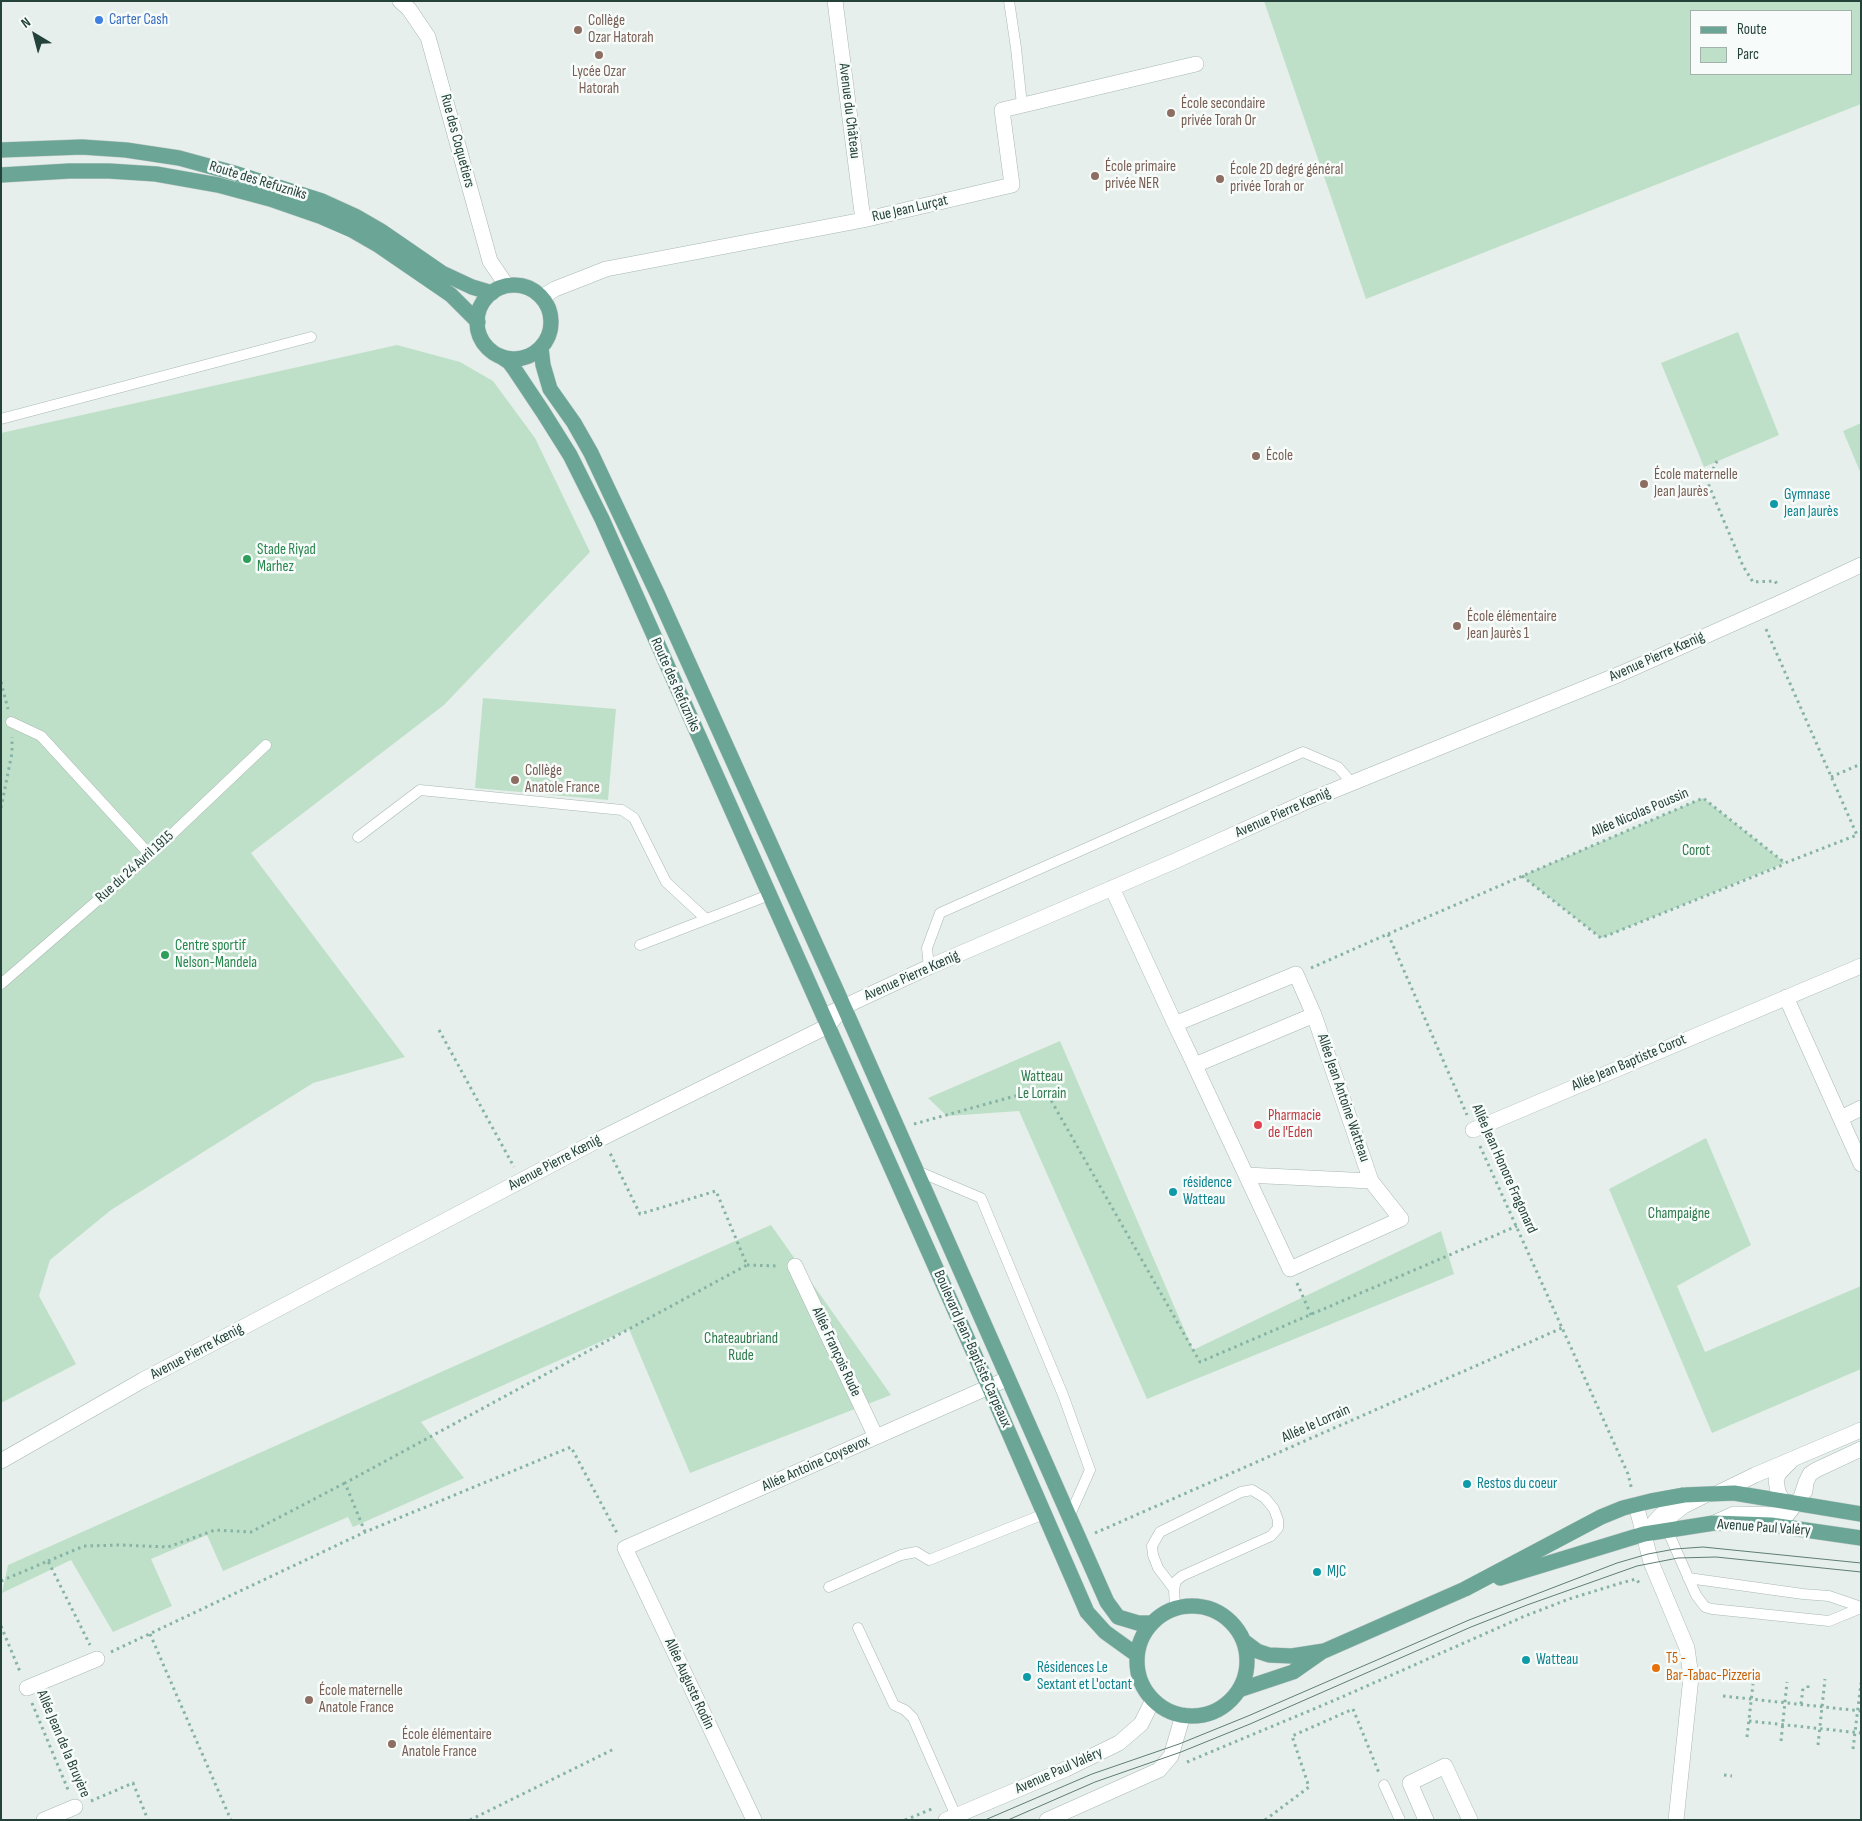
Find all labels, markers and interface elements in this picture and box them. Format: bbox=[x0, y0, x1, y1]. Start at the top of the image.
north arrow bbox=[10, 10, 60, 60]
legend bbox=[1690, 10, 1852, 75]
place label: Carter Cash bbox=[109, 11, 168, 29]
place label: Collège Ozar Hatorah bbox=[588, 12, 654, 47]
text: N bbox=[18, 14, 34, 32]
marker: Carter Cash bbox=[93, 14, 105, 26]
text: Route bbox=[1737, 20, 1767, 39]
marker: Collège Ozar Hatorah bbox=[572, 24, 584, 36]
text: Parc bbox=[1737, 45, 1759, 64]
marker: Lycée Ozar Hatorah bbox=[593, 49, 605, 61]
street label: Avenue du Château bbox=[834, 62, 864, 160]
place label: Lycée Ozar Hatorah bbox=[572, 63, 626, 98]
street label: Rue des Coquetiers bbox=[436, 92, 478, 190]
place label: École secondaire privée Torah Or bbox=[1181, 95, 1265, 130]
marker: École secondaire privée Torah Or bbox=[1165, 107, 1177, 119]
street label: Route des Refuzniks bbox=[207, 158, 309, 204]
place label: École primaire privée NER bbox=[1105, 158, 1176, 193]
place label: École 2D degré général privée Torah or bbox=[1230, 161, 1343, 196]
marker: École primaire privée NER bbox=[1089, 170, 1101, 182]
marker: École 2D degré général privée Torah or bbox=[1214, 173, 1226, 185]
street label: Rue Jean Lurçat bbox=[870, 192, 950, 226]
place label: École bbox=[1266, 447, 1293, 465]
marker: École bbox=[1250, 450, 1262, 462]
place label: École maternelle Jean Jaurès bbox=[1654, 466, 1738, 501]
marker: École maternelle Jean Jaurès bbox=[1638, 478, 1650, 490]
place label: Gymnase Jean Jaurès bbox=[1784, 486, 1838, 521]
marker: Gymnase Jean Jaurès bbox=[1768, 498, 1780, 510]
place label: Stade Riyad Marhez bbox=[257, 541, 316, 576]
marker: Stade Riyad Marhez bbox=[241, 553, 253, 565]
place label: École élémentaire Jean Jaurès 1 bbox=[1467, 608, 1557, 643]
marker: École élémentaire Jean Jaurès 1 bbox=[1451, 620, 1463, 632]
street label: Avenue Pierre Kœnig bbox=[1607, 628, 1707, 686]
street label: Route des Refuzniks bbox=[646, 635, 704, 735]
place label: Collège Anatole France bbox=[525, 762, 600, 797]
marker: Collège Anatole France bbox=[509, 774, 521, 786]
street label: Avenue Pierre Kœnig bbox=[1233, 784, 1333, 842]
street label: Allée Nicolas Poussin bbox=[1589, 784, 1691, 842]
street label: Rue du 24 Avril 1915 bbox=[92, 827, 178, 907]
park label: Corot bbox=[1682, 842, 1710, 860]
place label: Centre sportif Nelson-Mandela bbox=[175, 937, 257, 972]
street label: Avenue Pierre Kœnig bbox=[862, 947, 962, 1005]
marker: Centre sportif Nelson-Mandela bbox=[159, 949, 171, 961]
street label: Allée Jean Baptiste Corot bbox=[1569, 1031, 1689, 1095]
street label: Allée Jean Antoine Watteau bbox=[1313, 1032, 1373, 1164]
park label: Watteau Le Lorrain bbox=[1018, 1068, 1066, 1103]
street label: Allée Jean Honore Fragonard bbox=[1467, 1102, 1541, 1236]
place label: Pharmacie de l'Eden bbox=[1268, 1107, 1321, 1142]
marker: Pharmacie de l'Eden bbox=[1252, 1119, 1264, 1131]
street label: Avenue Pierre Kœnig bbox=[506, 1131, 604, 1195]
place label: résidence Watteau bbox=[1183, 1174, 1232, 1209]
marker: résidence Watteau bbox=[1167, 1186, 1179, 1198]
park label: Champaigne bbox=[1648, 1205, 1710, 1223]
street label: Boulevard Jean-Baptiste Carpeaux bbox=[929, 1268, 1015, 1430]
street label: Allée François Rude bbox=[807, 1304, 865, 1400]
street label: Avenue Pierre Kœnig bbox=[148, 1320, 246, 1384]
park label: Chateaubriand Rude bbox=[704, 1330, 778, 1365]
street label: Allée le Lorrain bbox=[1279, 1401, 1353, 1447]
street label: Allée Antoine Coysevox bbox=[759, 1432, 873, 1496]
place label: Restos du coeur bbox=[1477, 1475, 1557, 1493]
marker: Restos du coeur bbox=[1461, 1478, 1473, 1490]
street label: Avenue Paul Valéry bbox=[1717, 1516, 1811, 1540]
place label: MJC bbox=[1327, 1563, 1346, 1581]
marker: MJC bbox=[1311, 1566, 1323, 1578]
street label: Allée Auguste Rodin bbox=[660, 1636, 718, 1732]
place label: T5 - Bar-Tabac-Pizzeria bbox=[1666, 1650, 1760, 1685]
place label: Watteau bbox=[1536, 1651, 1578, 1669]
marker: Watteau bbox=[1520, 1654, 1532, 1666]
place label: Résidences Le Sextant et L'octant bbox=[1037, 1659, 1132, 1694]
marker: T5 - Bar-Tabac-Pizzeria bbox=[1650, 1662, 1662, 1674]
marker: Résidences Le Sextant et L'octant bbox=[1021, 1671, 1033, 1683]
place label: École maternelle Anatole France bbox=[319, 1682, 403, 1717]
street label: Allée Jean de la Bruyère bbox=[32, 1688, 94, 1800]
marker: École maternelle Anatole France bbox=[303, 1694, 315, 1706]
place label: École élémentaire Anatole France bbox=[402, 1726, 492, 1761]
marker: École élémentaire Anatole France bbox=[386, 1738, 398, 1750]
street label: Avenue Paul Valéry bbox=[1013, 1744, 1105, 1798]

